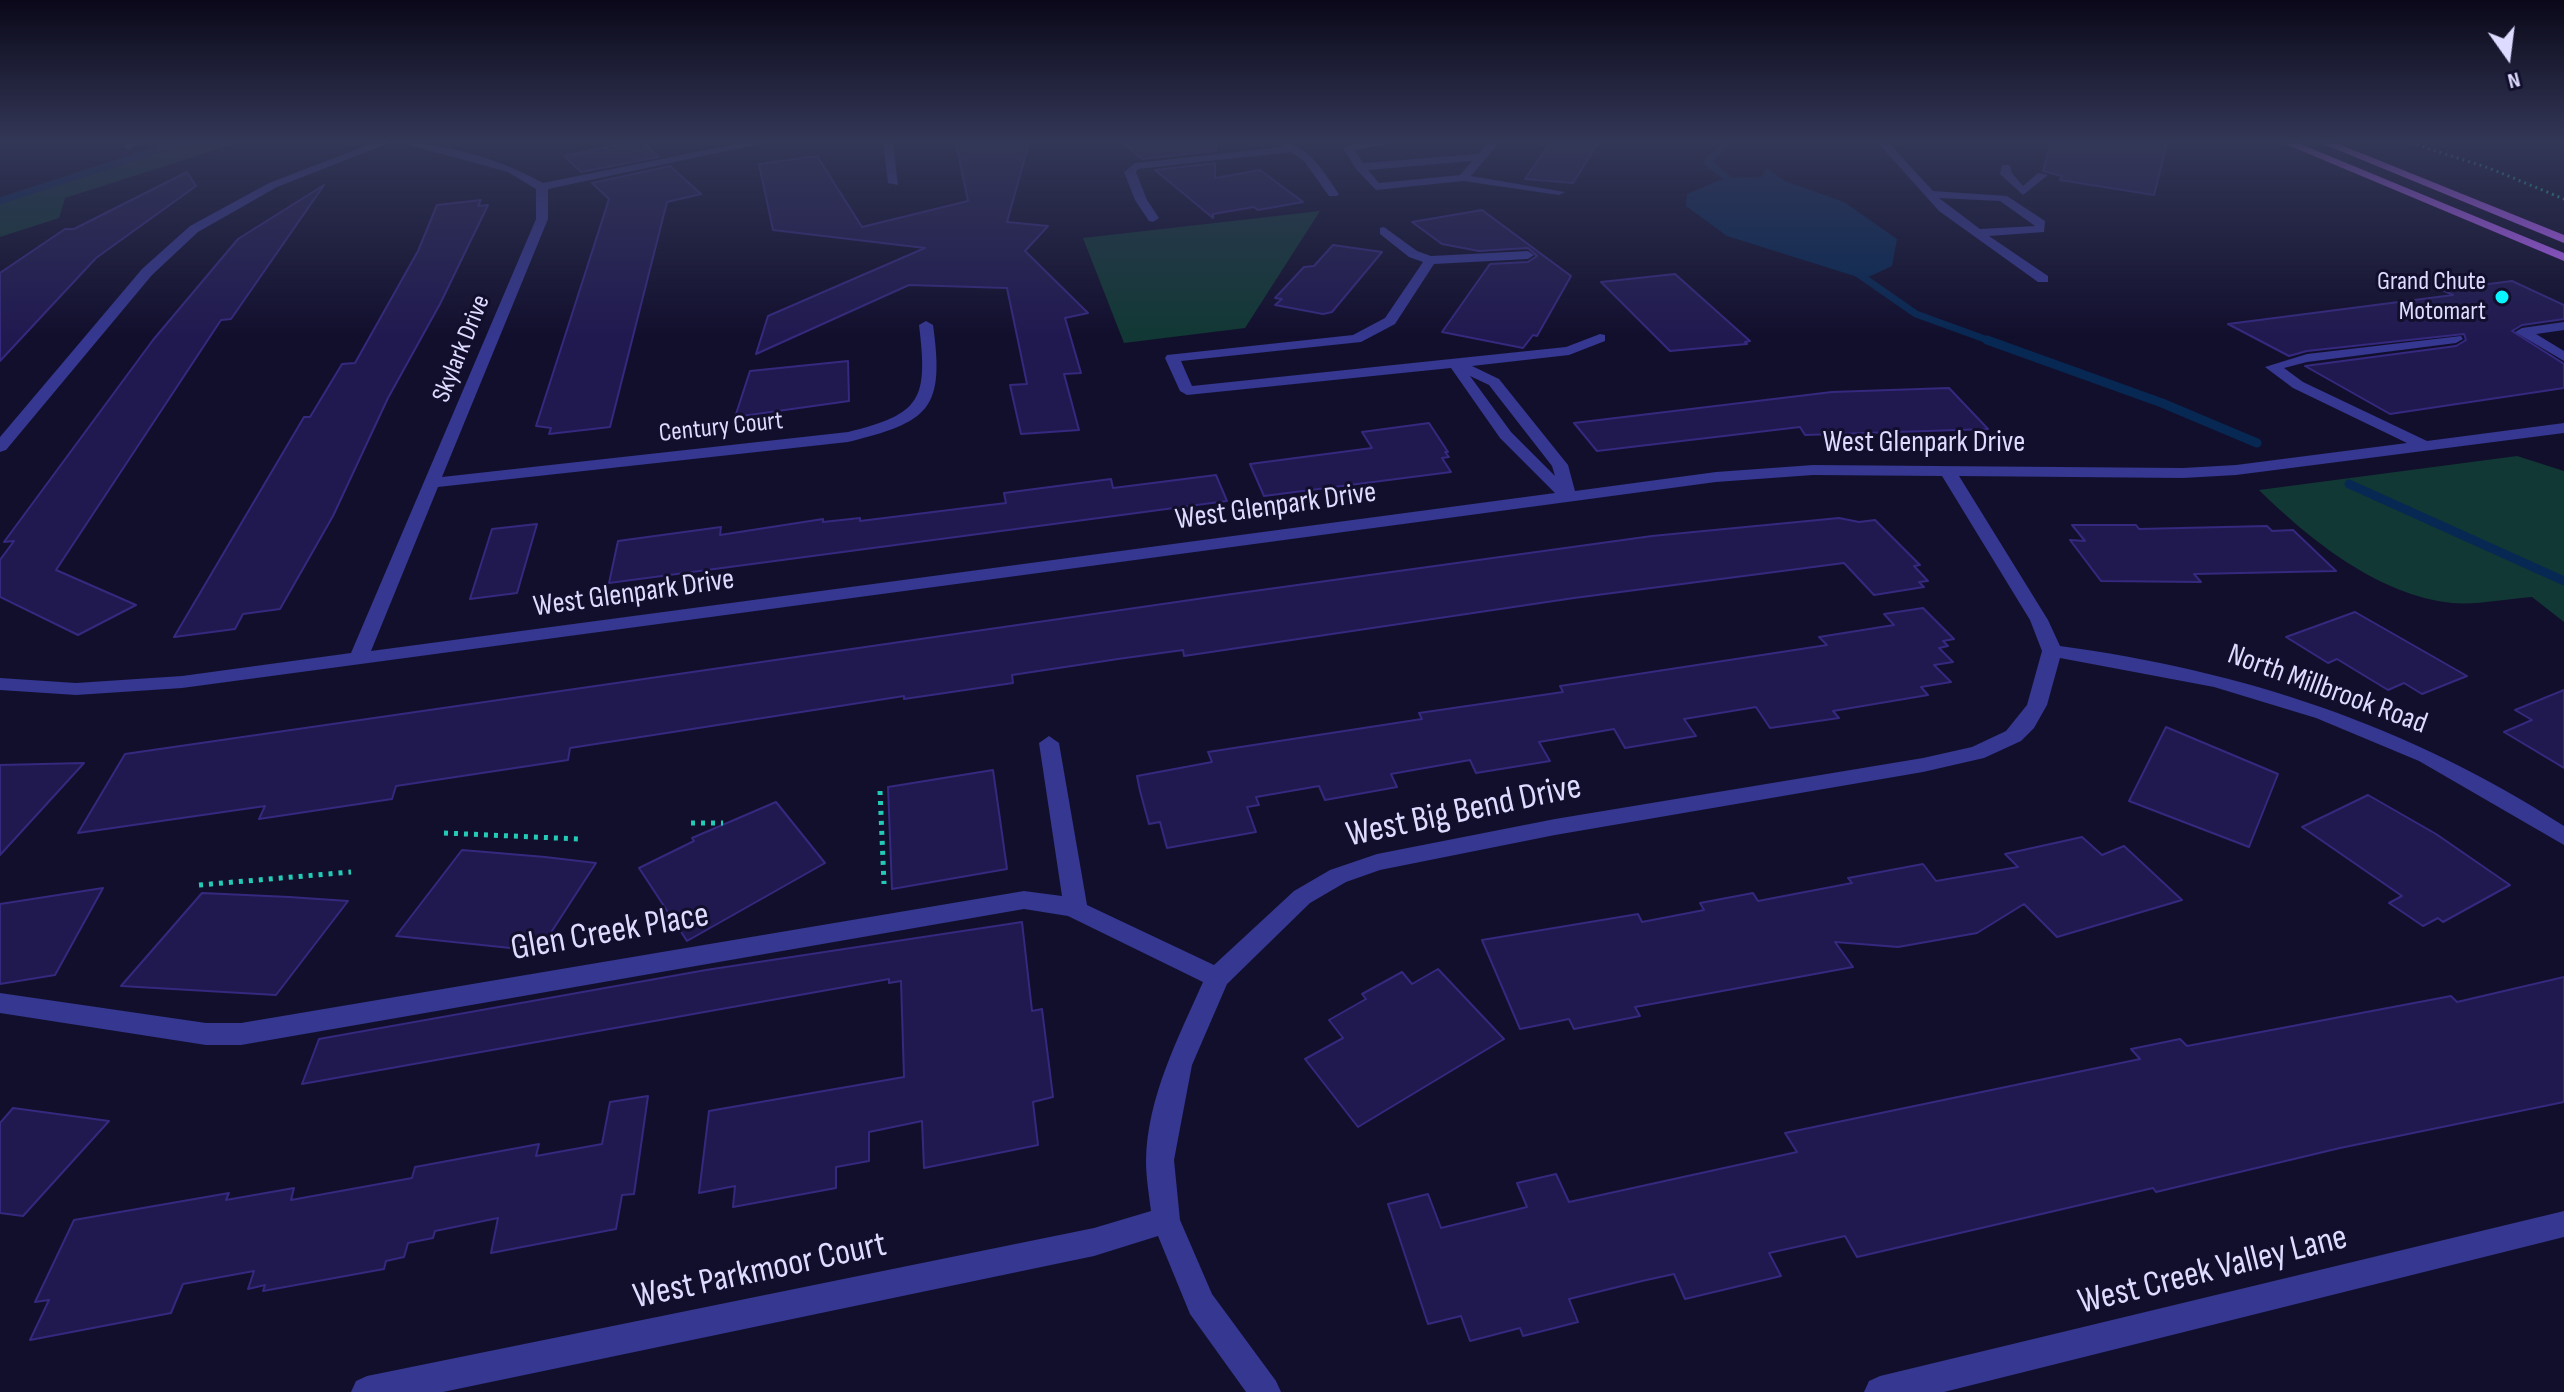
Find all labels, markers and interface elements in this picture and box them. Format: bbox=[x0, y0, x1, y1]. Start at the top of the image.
north arrow bbox=[2468, 16, 2548, 96]
text: N bbox=[2505, 65, 2523, 94]
place label: Grand Chute Motomart bbox=[2377, 266, 2486, 328]
marker: Grand Chute Motomart bbox=[2493, 288, 2511, 306]
street label: Skylark Drive bbox=[426, 291, 498, 407]
street label: Century Court bbox=[657, 406, 785, 450]
street label: West Glenpark Drive bbox=[1823, 425, 2025, 461]
street label: West Glenpark Drive bbox=[1173, 475, 1379, 539]
street label: West Glenpark Drive bbox=[531, 562, 737, 626]
street label: North Millbrook Road bbox=[2222, 637, 2432, 743]
street label: West Big Bend Drive bbox=[1343, 766, 1585, 858]
street label: Glen Creek Place bbox=[508, 894, 712, 972]
street label: West Creek Valley Lane bbox=[2074, 1217, 2352, 1325]
street label: West Parkmoor Court bbox=[630, 1224, 890, 1320]

